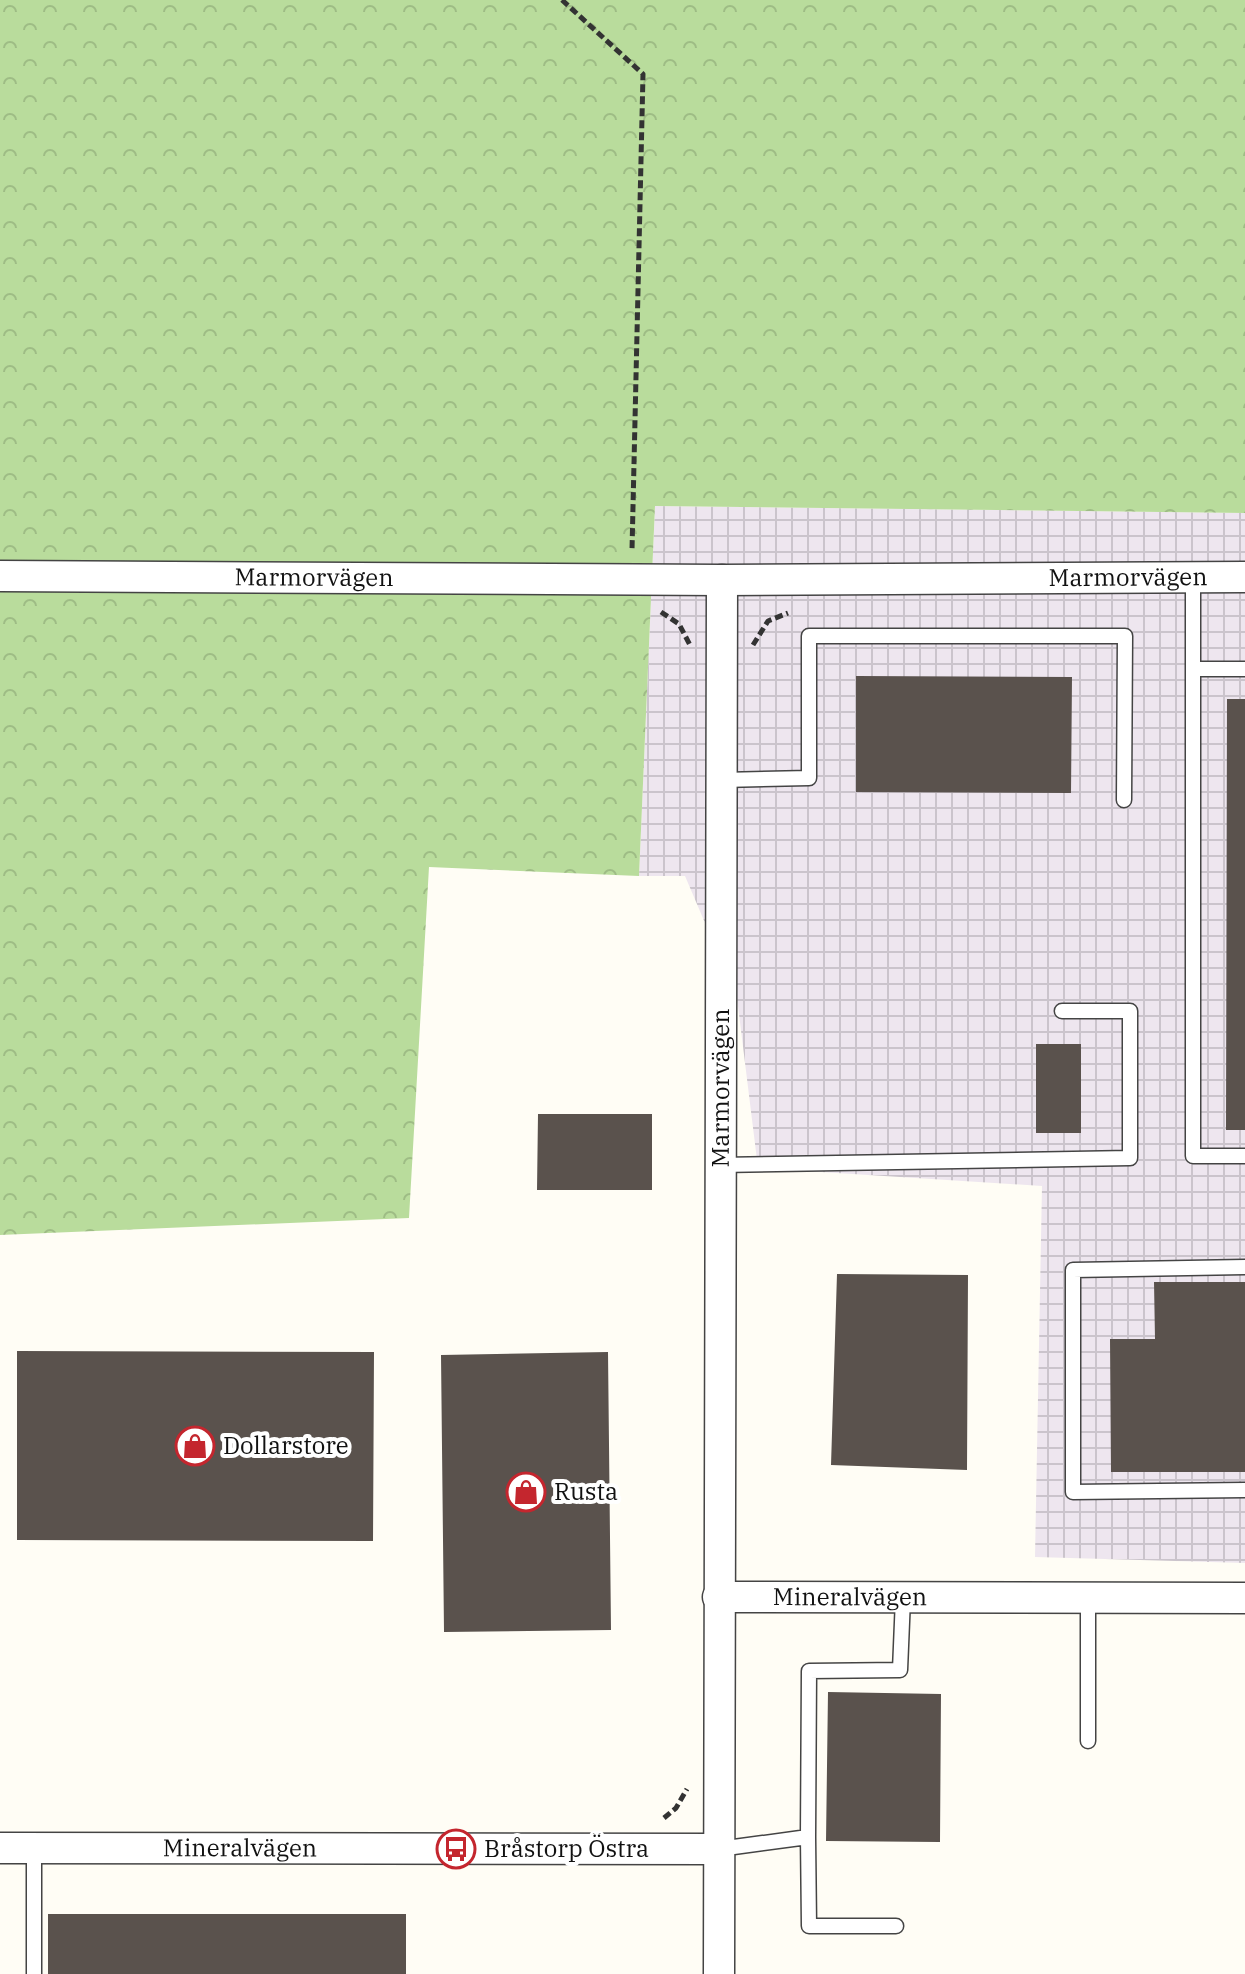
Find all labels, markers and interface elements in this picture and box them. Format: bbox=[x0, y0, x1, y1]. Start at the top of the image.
street label: Marmorvägen bbox=[234, 560, 394, 593]
street label: Marmorvägen bbox=[1048, 560, 1208, 593]
street label: Marmorvägen bbox=[704, 1008, 736, 1168]
shop icon: Dollarstore bbox=[174, 1425, 216, 1467]
place label: Dollarstore bbox=[223, 1429, 349, 1461]
shop icon: Rusta bbox=[505, 1471, 547, 1513]
place label: Rusta bbox=[554, 1475, 618, 1507]
street label: Mineralvägen bbox=[773, 1580, 927, 1612]
bus stop icon: Bråstorp Östra bbox=[435, 1828, 477, 1870]
street label: Mineralvägen bbox=[163, 1831, 317, 1863]
place label: Bråstorp Östra bbox=[484, 1832, 649, 1864]

